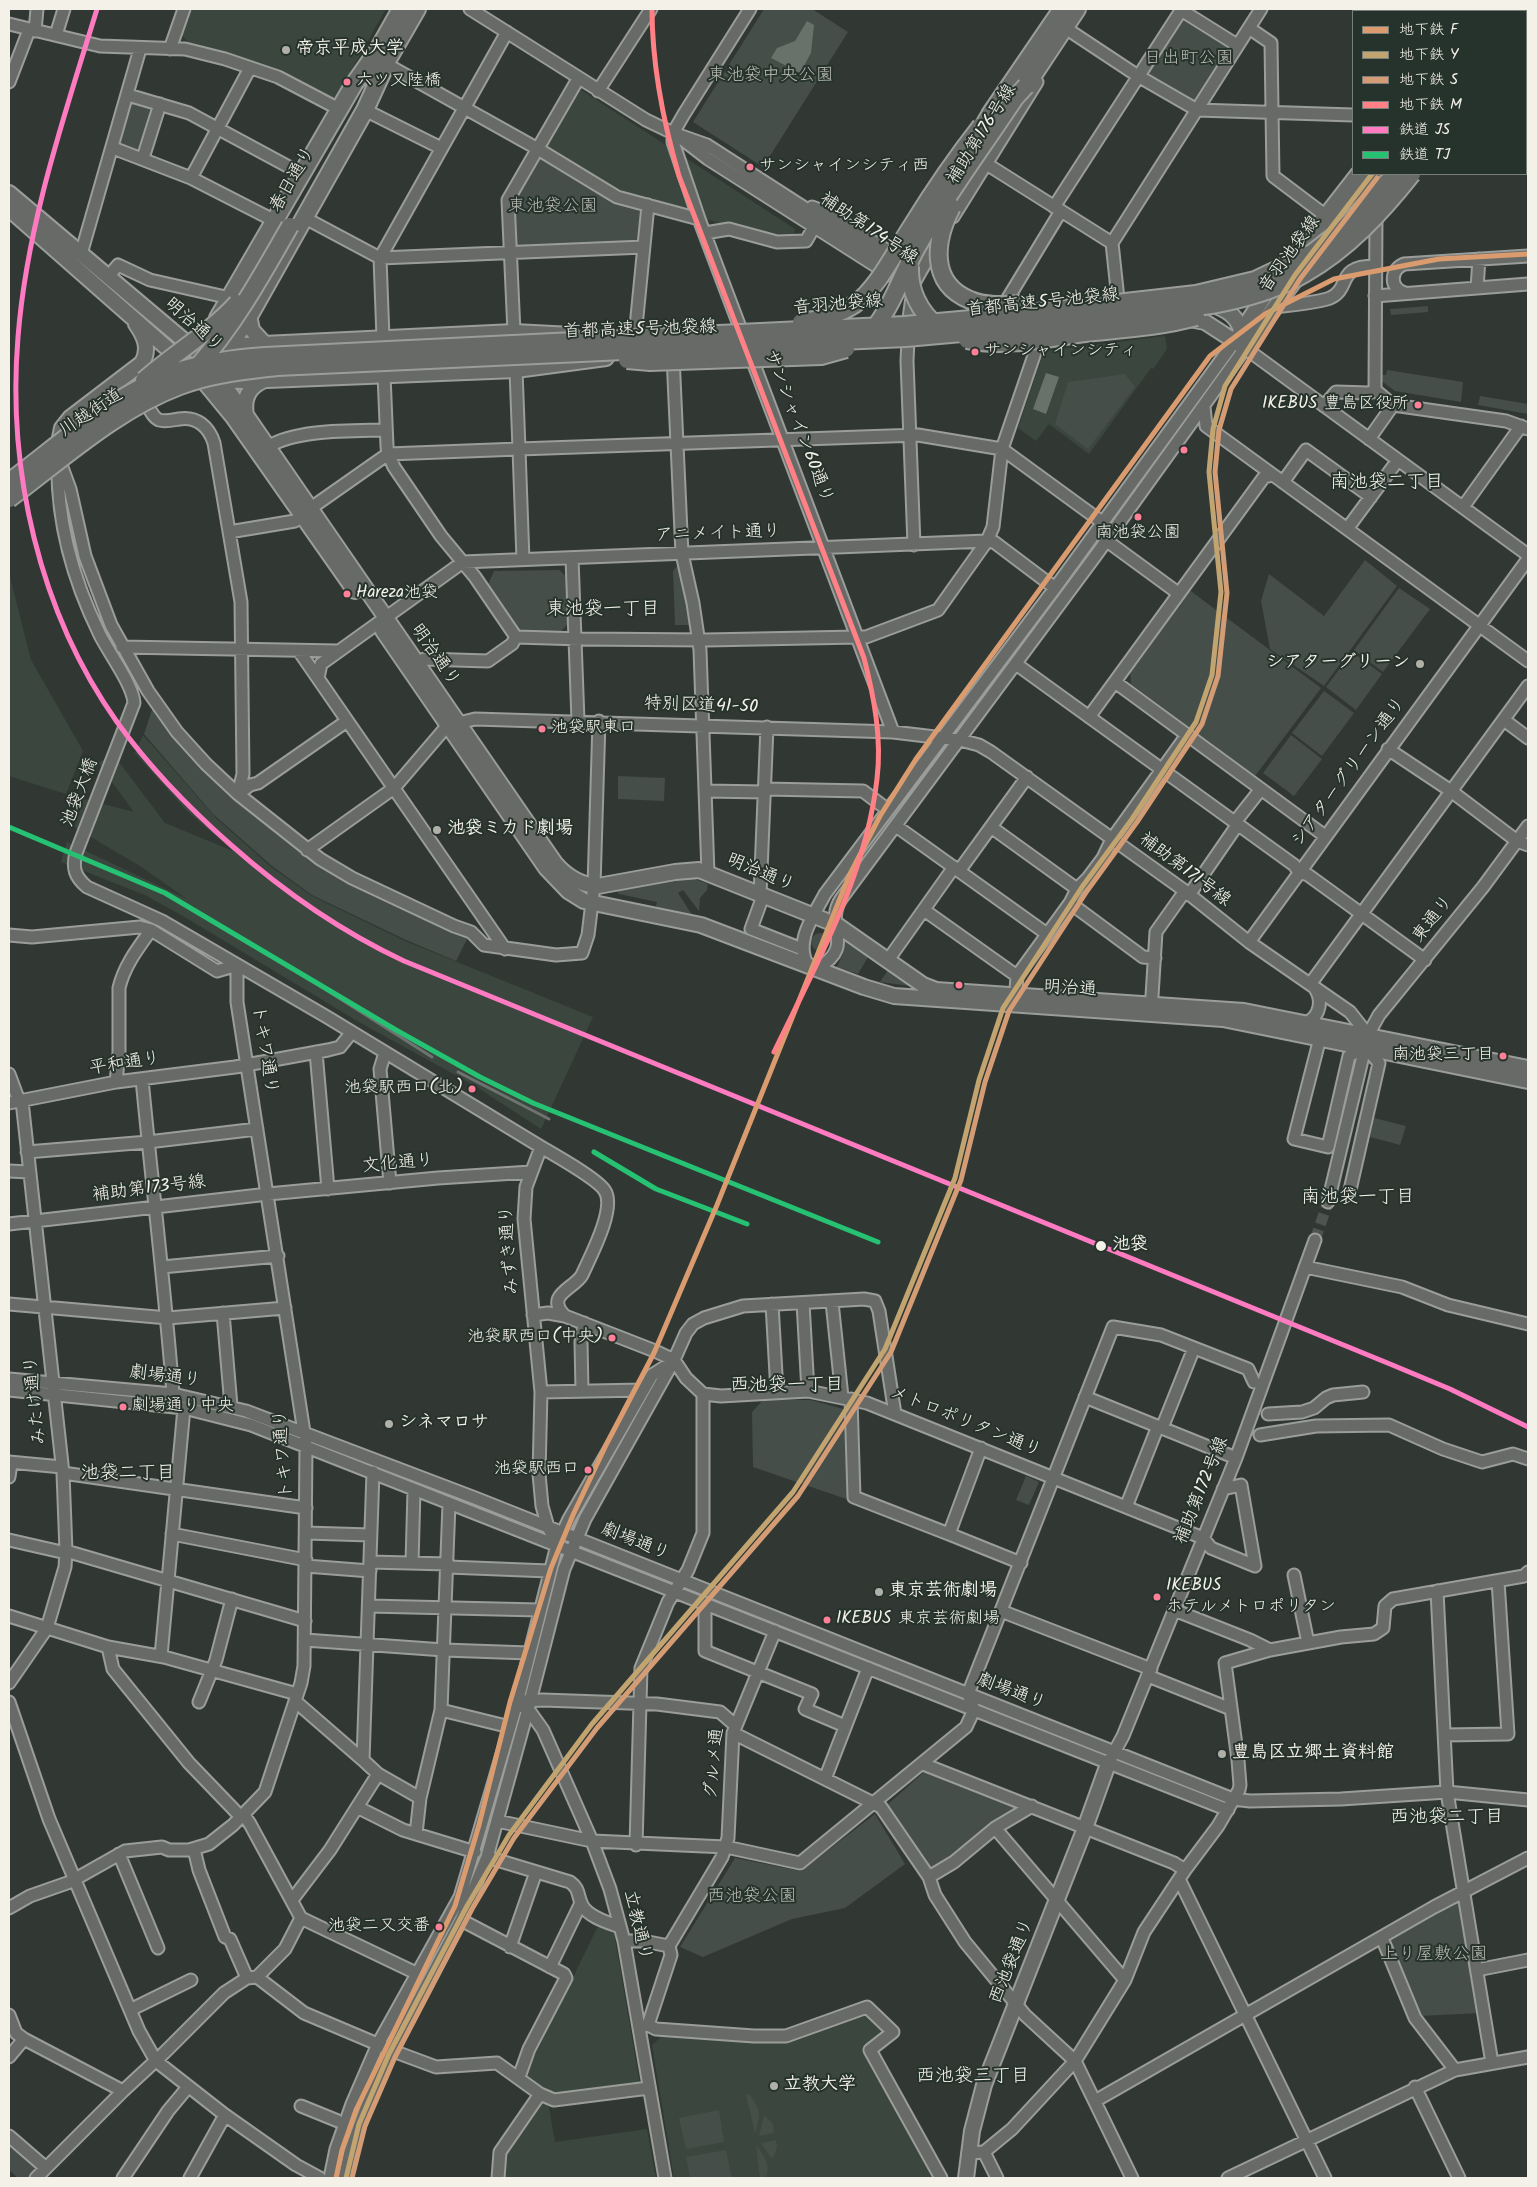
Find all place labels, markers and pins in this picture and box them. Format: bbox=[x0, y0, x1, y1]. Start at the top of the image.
place label: 帝京平成大学 bbox=[296, 39, 404, 61]
marker: 帝京平成大学 bbox=[280, 44, 292, 56]
place label: 六ツ又陸橋 bbox=[356, 72, 441, 92]
marker: 六ツ又陸橋 bbox=[342, 77, 352, 87]
place label: サンシャインシティ西 bbox=[759, 157, 929, 177]
marker: サンシャインシティ西 bbox=[745, 162, 755, 172]
place label: サンシャインシティ bbox=[984, 342, 1137, 362]
marker: サンシャインシティ bbox=[970, 347, 980, 357]
place label: IKEBUS 豊島区役所 bbox=[1262, 395, 1409, 415]
marker: IKEBUS 豊島区役所 bbox=[1413, 400, 1423, 410]
unlabelled marker bbox=[1179, 445, 1189, 455]
marker: 南池袋公園 bbox=[1133, 512, 1143, 522]
place label: 南池袋公園 bbox=[1096, 524, 1180, 544]
place label: Hareza池袋 bbox=[356, 584, 438, 604]
marker: Hareza池袋 bbox=[342, 589, 352, 599]
place label: シアターグリーン bbox=[1266, 653, 1410, 675]
marker: シアターグリーン bbox=[1414, 658, 1426, 670]
place label: 池袋駅東口 bbox=[551, 719, 636, 739]
marker: 池袋駅東口 bbox=[537, 724, 547, 734]
place label: 池袋ミカド劇場 bbox=[447, 819, 573, 841]
marker: 池袋ミカド劇場 bbox=[431, 824, 443, 836]
unlabelled marker bbox=[954, 980, 964, 990]
place label: 南池袋三丁目 bbox=[1392, 1046, 1494, 1066]
marker: 南池袋三丁目 bbox=[1498, 1051, 1508, 1061]
place label: 池袋駅西口(北) bbox=[344, 1079, 463, 1099]
marker: 池袋駅西口(北) bbox=[467, 1084, 477, 1094]
place label: 池袋 bbox=[1112, 1235, 1148, 1257]
marker: 池袋 bbox=[1094, 1239, 1108, 1253]
place label: 池袋駅西口(中央) bbox=[467, 1328, 603, 1348]
marker: 池袋駅西口(中央) bbox=[607, 1333, 617, 1343]
place label: 劇場通り中央 bbox=[132, 1397, 234, 1417]
marker: 劇場通り中央 bbox=[118, 1402, 128, 1412]
place label: シネマロサ bbox=[399, 1413, 489, 1435]
marker: シネマロサ bbox=[383, 1418, 395, 1430]
place label: 池袋駅西口 bbox=[494, 1460, 579, 1480]
marker: 池袋駅西口 bbox=[583, 1465, 593, 1475]
place label: IKEBUS ホテルメトロポリタン bbox=[1166, 1577, 1336, 1617]
place label: 東京芸術劇場 bbox=[889, 1581, 997, 1603]
marker: 東京芸術劇場 bbox=[873, 1586, 885, 1598]
marker: IKEBUS ホテルメトロポリタン bbox=[1152, 1592, 1162, 1602]
place label: IKEBUS 東京芸術劇場 bbox=[836, 1610, 1000, 1630]
marker: IKEBUS 東京芸術劇場 bbox=[822, 1615, 832, 1625]
place label: 豊島区立郷土資料館 bbox=[1232, 1743, 1394, 1765]
marker: 豊島区立郷土資料館 bbox=[1216, 1748, 1228, 1760]
place label: 池袋二又交番 bbox=[328, 1917, 430, 1937]
marker: 池袋二又交番 bbox=[434, 1922, 444, 1932]
place label: 立教大学 bbox=[784, 2075, 856, 2097]
marker: 立教大学 bbox=[768, 2080, 780, 2092]

